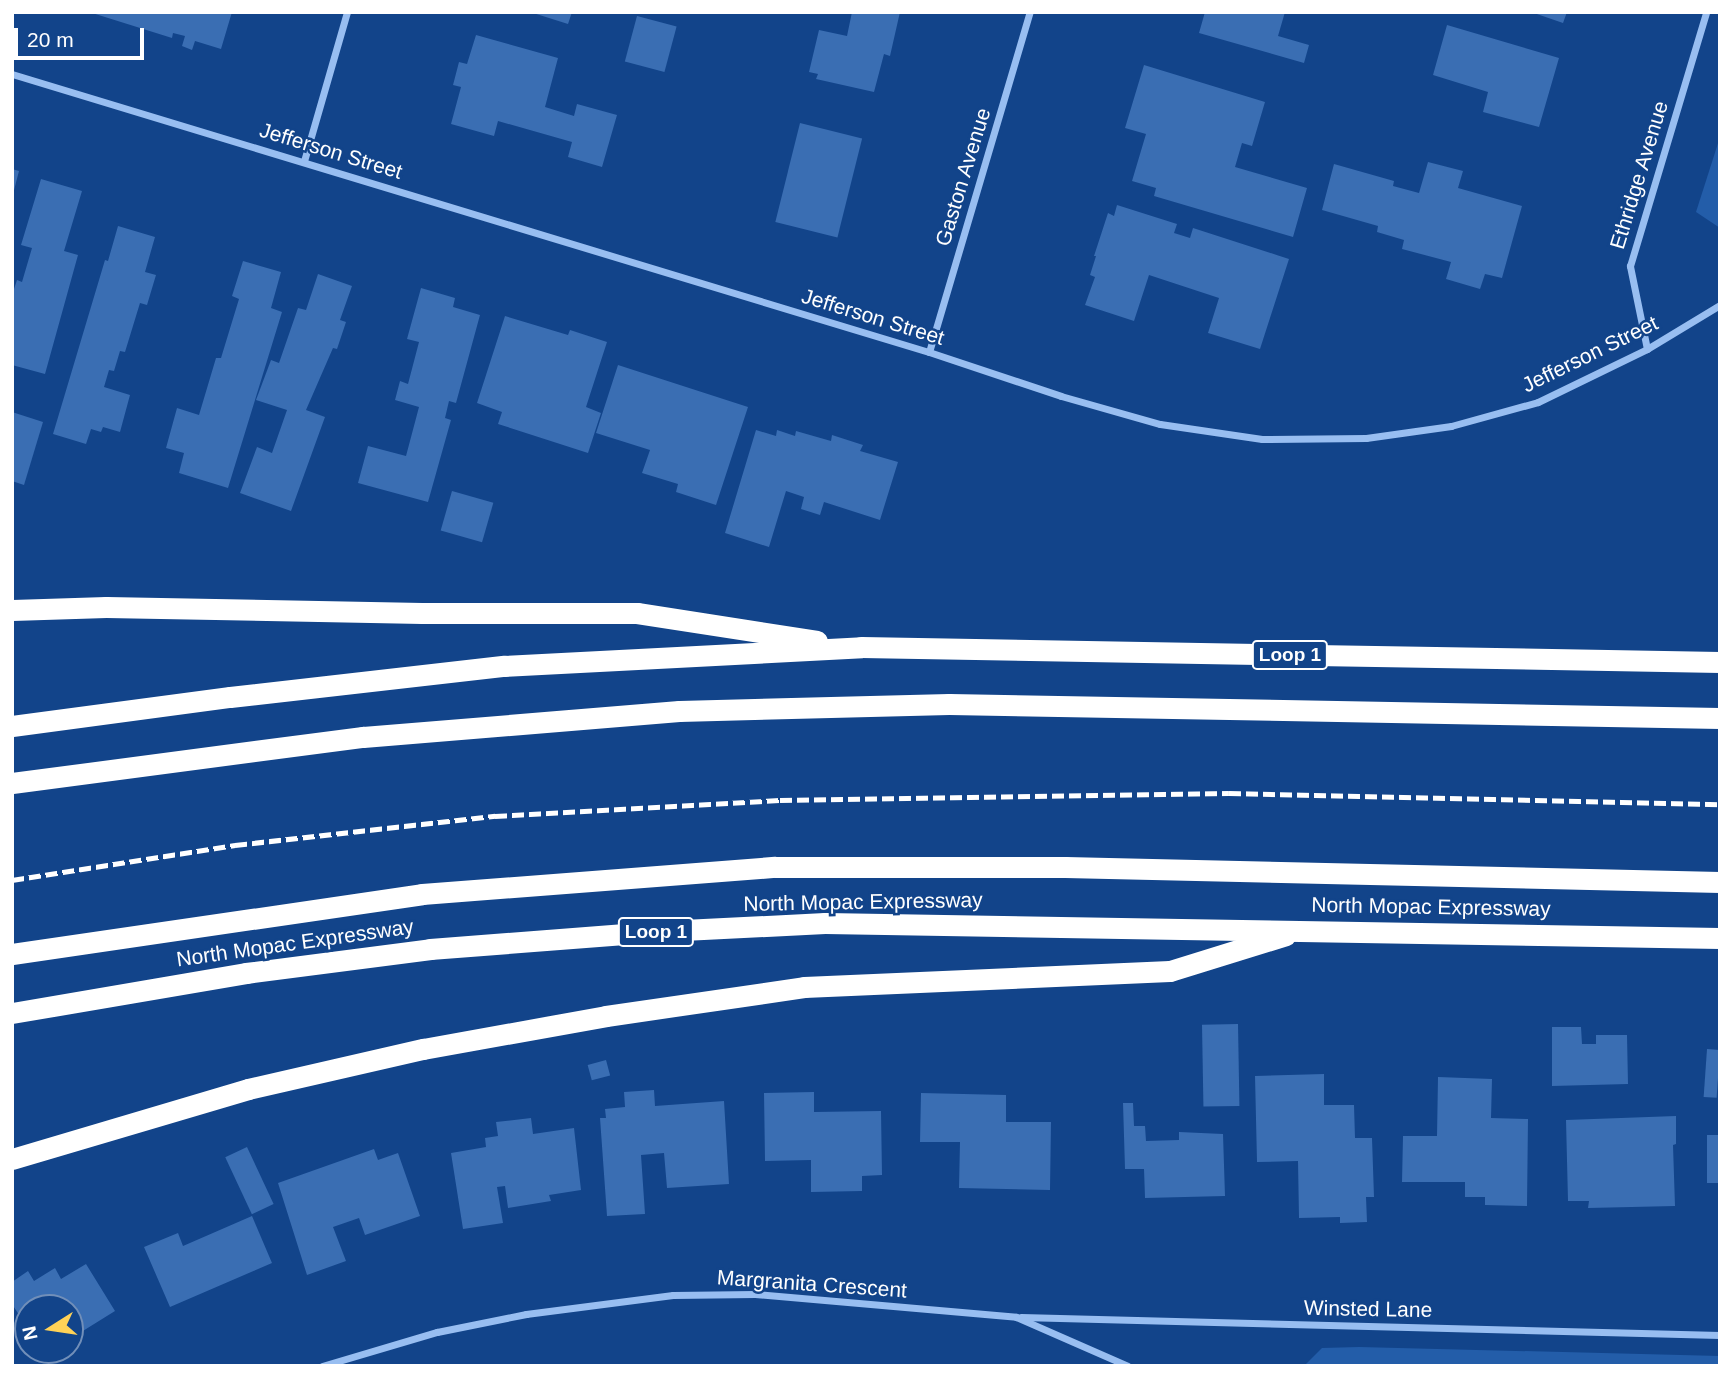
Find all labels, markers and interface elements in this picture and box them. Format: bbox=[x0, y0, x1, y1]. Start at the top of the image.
scale bar bbox=[18, 14, 147, 58]
text: 20 m bbox=[27, 28, 74, 51]
street label: Ethridge Avenue bbox=[1604, 97, 1674, 253]
street label: Gaston Avenue bbox=[930, 104, 996, 250]
street label: Jefferson Street bbox=[257, 117, 405, 185]
street label: Jefferson Street bbox=[799, 283, 947, 351]
street label: Jefferson Street bbox=[1518, 310, 1662, 398]
road number: Loop 1 bbox=[1252, 640, 1328, 670]
street label: North Mopac Expressway bbox=[743, 887, 983, 917]
street label: North Mopac Expressway bbox=[1311, 892, 1551, 922]
street label: North Mopac Expressway bbox=[175, 914, 415, 972]
road number: Loop 1 bbox=[618, 916, 694, 948]
street label: Margranita Crescent bbox=[716, 1265, 908, 1303]
north arrow bbox=[14, 1294, 84, 1364]
street label: Winsted Lane bbox=[1304, 1295, 1432, 1323]
text: N bbox=[18, 1324, 42, 1342]

